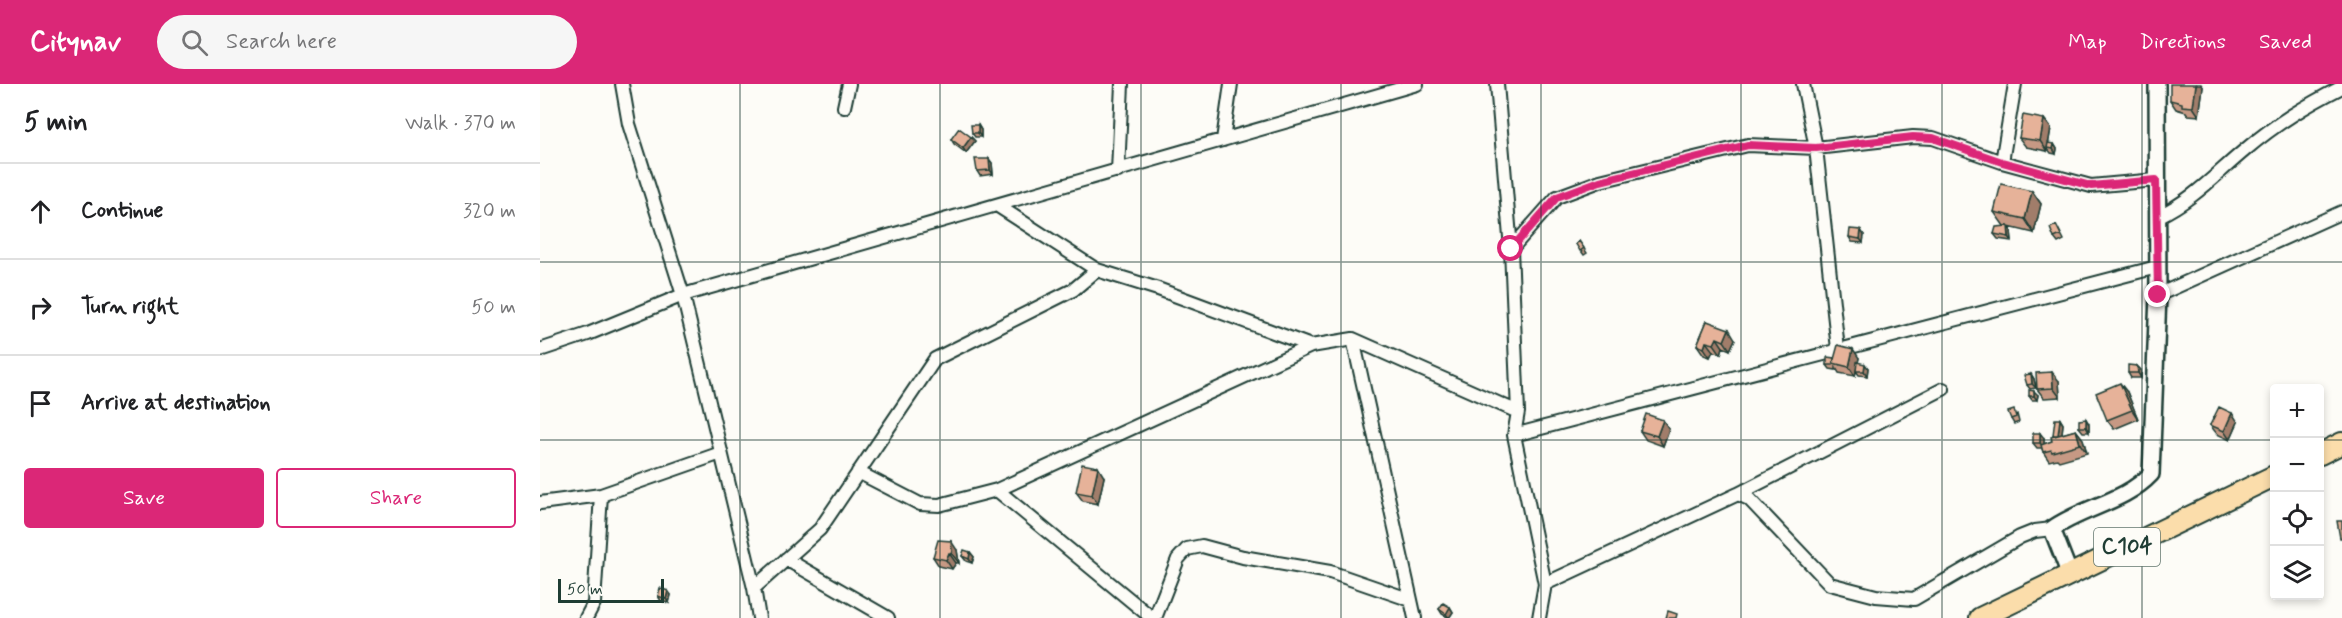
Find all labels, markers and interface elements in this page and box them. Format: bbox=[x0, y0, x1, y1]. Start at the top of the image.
search box bbox=[157, 15, 577, 69]
text: Citynav bbox=[30, 24, 121, 61]
icon: search bbox=[178, 26, 211, 59]
text: Search here bbox=[226, 28, 337, 56]
text: Map bbox=[2068, 28, 2107, 56]
text: Directions bbox=[2140, 28, 2226, 56]
text: Saved bbox=[2259, 28, 2312, 56]
text: 5 min bbox=[24, 106, 88, 140]
text: Walk · 370 m bbox=[405, 110, 516, 137]
icon: ahead bbox=[24, 195, 57, 228]
text: Continue bbox=[81, 197, 163, 225]
text: 320 m bbox=[463, 198, 516, 225]
route start bbox=[1497, 235, 1523, 261]
route end bbox=[2144, 281, 2170, 307]
icon: right bbox=[24, 291, 57, 324]
text: Turn right bbox=[81, 293, 179, 321]
text: 50 m bbox=[471, 294, 516, 321]
map controls bbox=[2270, 384, 2324, 600]
button: + bbox=[2270, 384, 2324, 438]
icon: arrive bbox=[24, 387, 57, 420]
text: Arrive at destination bbox=[81, 389, 271, 417]
button: − bbox=[2270, 438, 2324, 492]
button: Save bbox=[24, 468, 264, 528]
button: Share bbox=[276, 468, 516, 528]
button: locate bbox=[2270, 492, 2324, 546]
road number: C104 bbox=[2094, 528, 2160, 566]
button: layers bbox=[2270, 546, 2324, 600]
scale bar bbox=[558, 576, 664, 604]
text: 50 m bbox=[567, 579, 603, 600]

